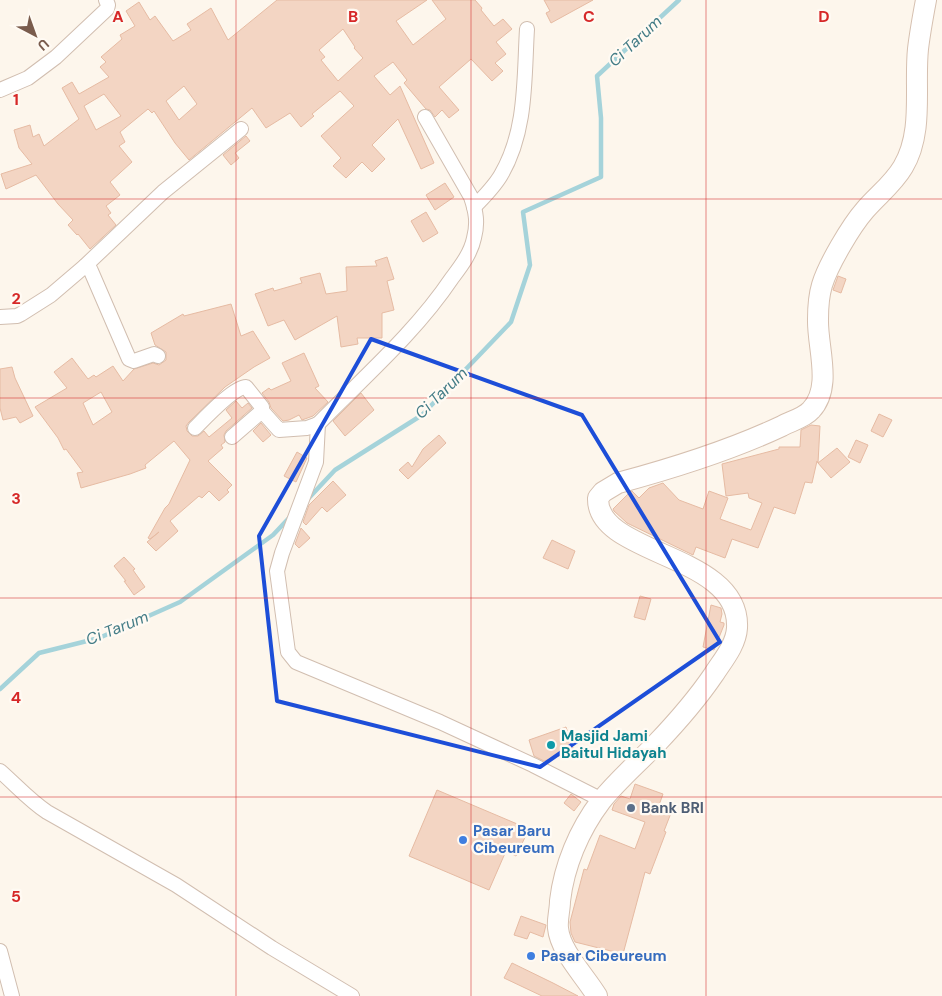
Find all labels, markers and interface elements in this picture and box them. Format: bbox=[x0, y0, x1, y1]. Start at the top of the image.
text: A bbox=[112, 6, 124, 27]
text: B bbox=[348, 6, 358, 27]
text: C bbox=[583, 6, 595, 27]
text: D bbox=[818, 6, 830, 27]
north arrow bbox=[10, 10, 60, 60]
water label: Ci Tarum bbox=[604, 11, 666, 71]
text: U bbox=[34, 35, 53, 55]
text: 1 bbox=[13, 89, 19, 110]
text: 2 bbox=[11, 288, 21, 309]
water label: Ci Tarum bbox=[410, 363, 472, 423]
text: 3 bbox=[11, 488, 21, 509]
water label: Ci Tarum bbox=[83, 606, 151, 650]
text: 4 bbox=[11, 687, 21, 708]
place label: Masjid Jami Baitul Hidayah bbox=[561, 726, 666, 763]
marker: Masjid Jami Baitul Hidayah bbox=[545, 739, 557, 751]
place label: Bank BRI bbox=[641, 798, 704, 818]
marker: Bank BRI bbox=[625, 802, 637, 814]
place label: Pasar Baru Cibeureum bbox=[473, 821, 555, 858]
marker: Pasar Baru Cibeureum bbox=[457, 834, 469, 846]
text: 5 bbox=[11, 886, 21, 907]
place label: Pasar Cibeureum bbox=[541, 946, 667, 966]
marker: Pasar Cibeureum bbox=[525, 950, 537, 962]

